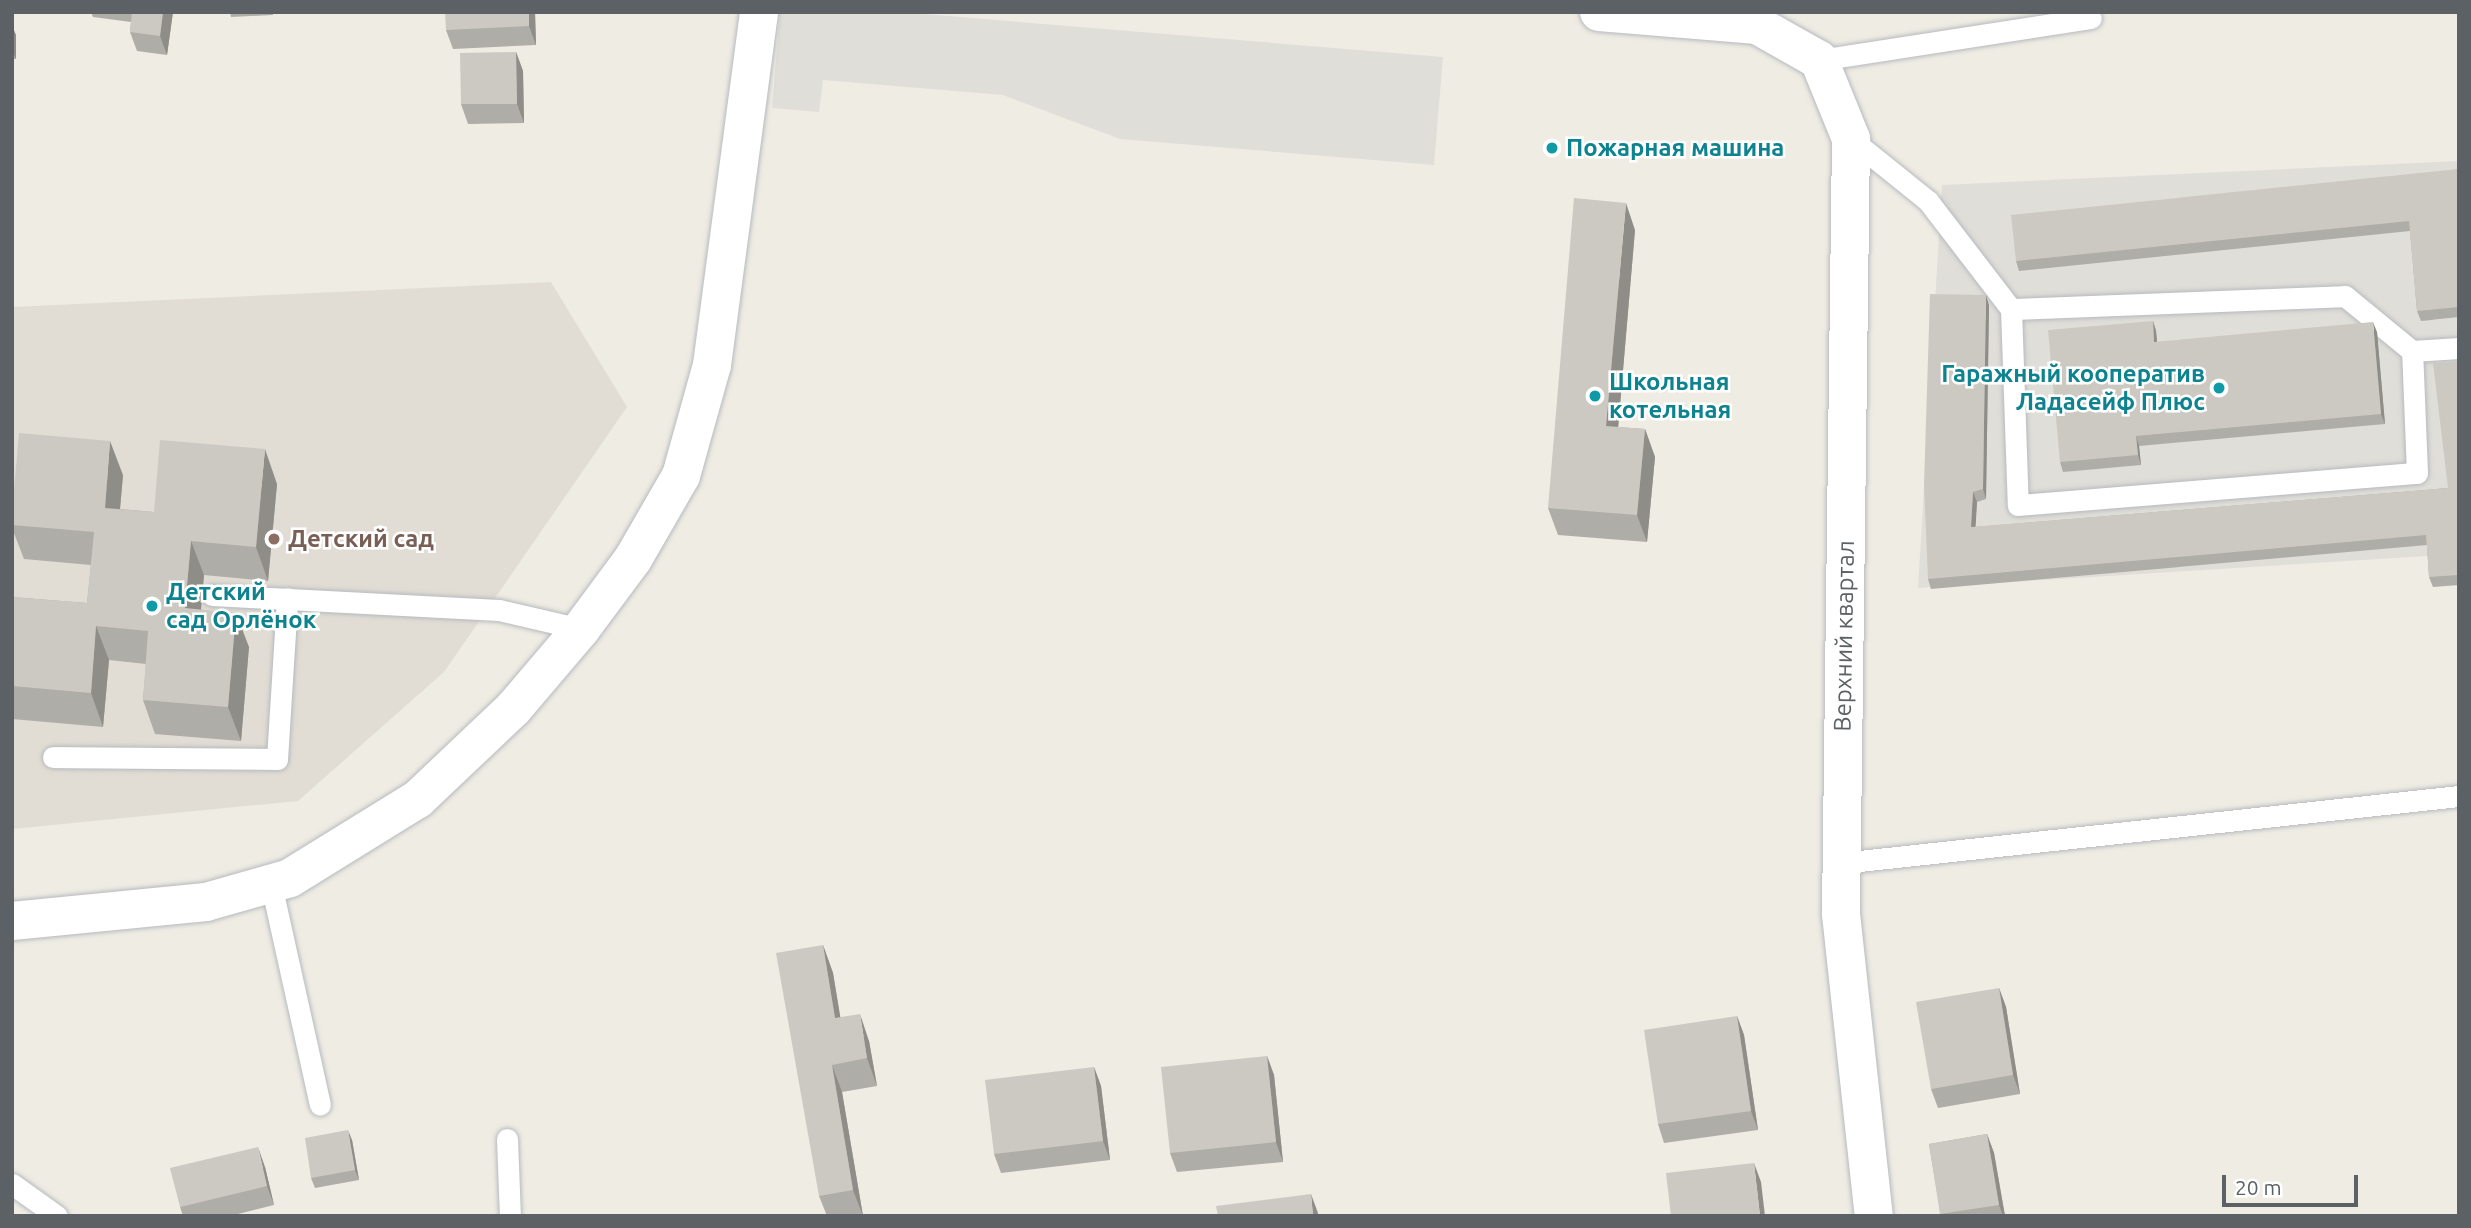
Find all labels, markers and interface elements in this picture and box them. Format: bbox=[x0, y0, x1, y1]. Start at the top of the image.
place label: Пожарная машина bbox=[1566, 134, 1784, 162]
marker: Пожарная машина bbox=[1544, 140, 1560, 156]
place label: Гаражный кооператив Ладасейф Плюс bbox=[1941, 360, 2205, 416]
place label: Школьная котельная bbox=[1609, 368, 1731, 424]
marker: Гаражный кооператив Ладасейф Плюс bbox=[2211, 380, 2227, 396]
marker: Школьная котельная bbox=[1587, 388, 1603, 404]
place label: Детский сад bbox=[288, 525, 434, 553]
marker: Детский сад bbox=[266, 531, 282, 547]
street label: Верхний квартал bbox=[1828, 540, 1860, 732]
place label: Детский сад Орлёнок bbox=[166, 578, 316, 634]
marker: Детский сад Орлёнок bbox=[144, 598, 160, 614]
scale bar bbox=[2226, 1162, 2362, 1206]
text: 20 m bbox=[2235, 1175, 2282, 1199]

